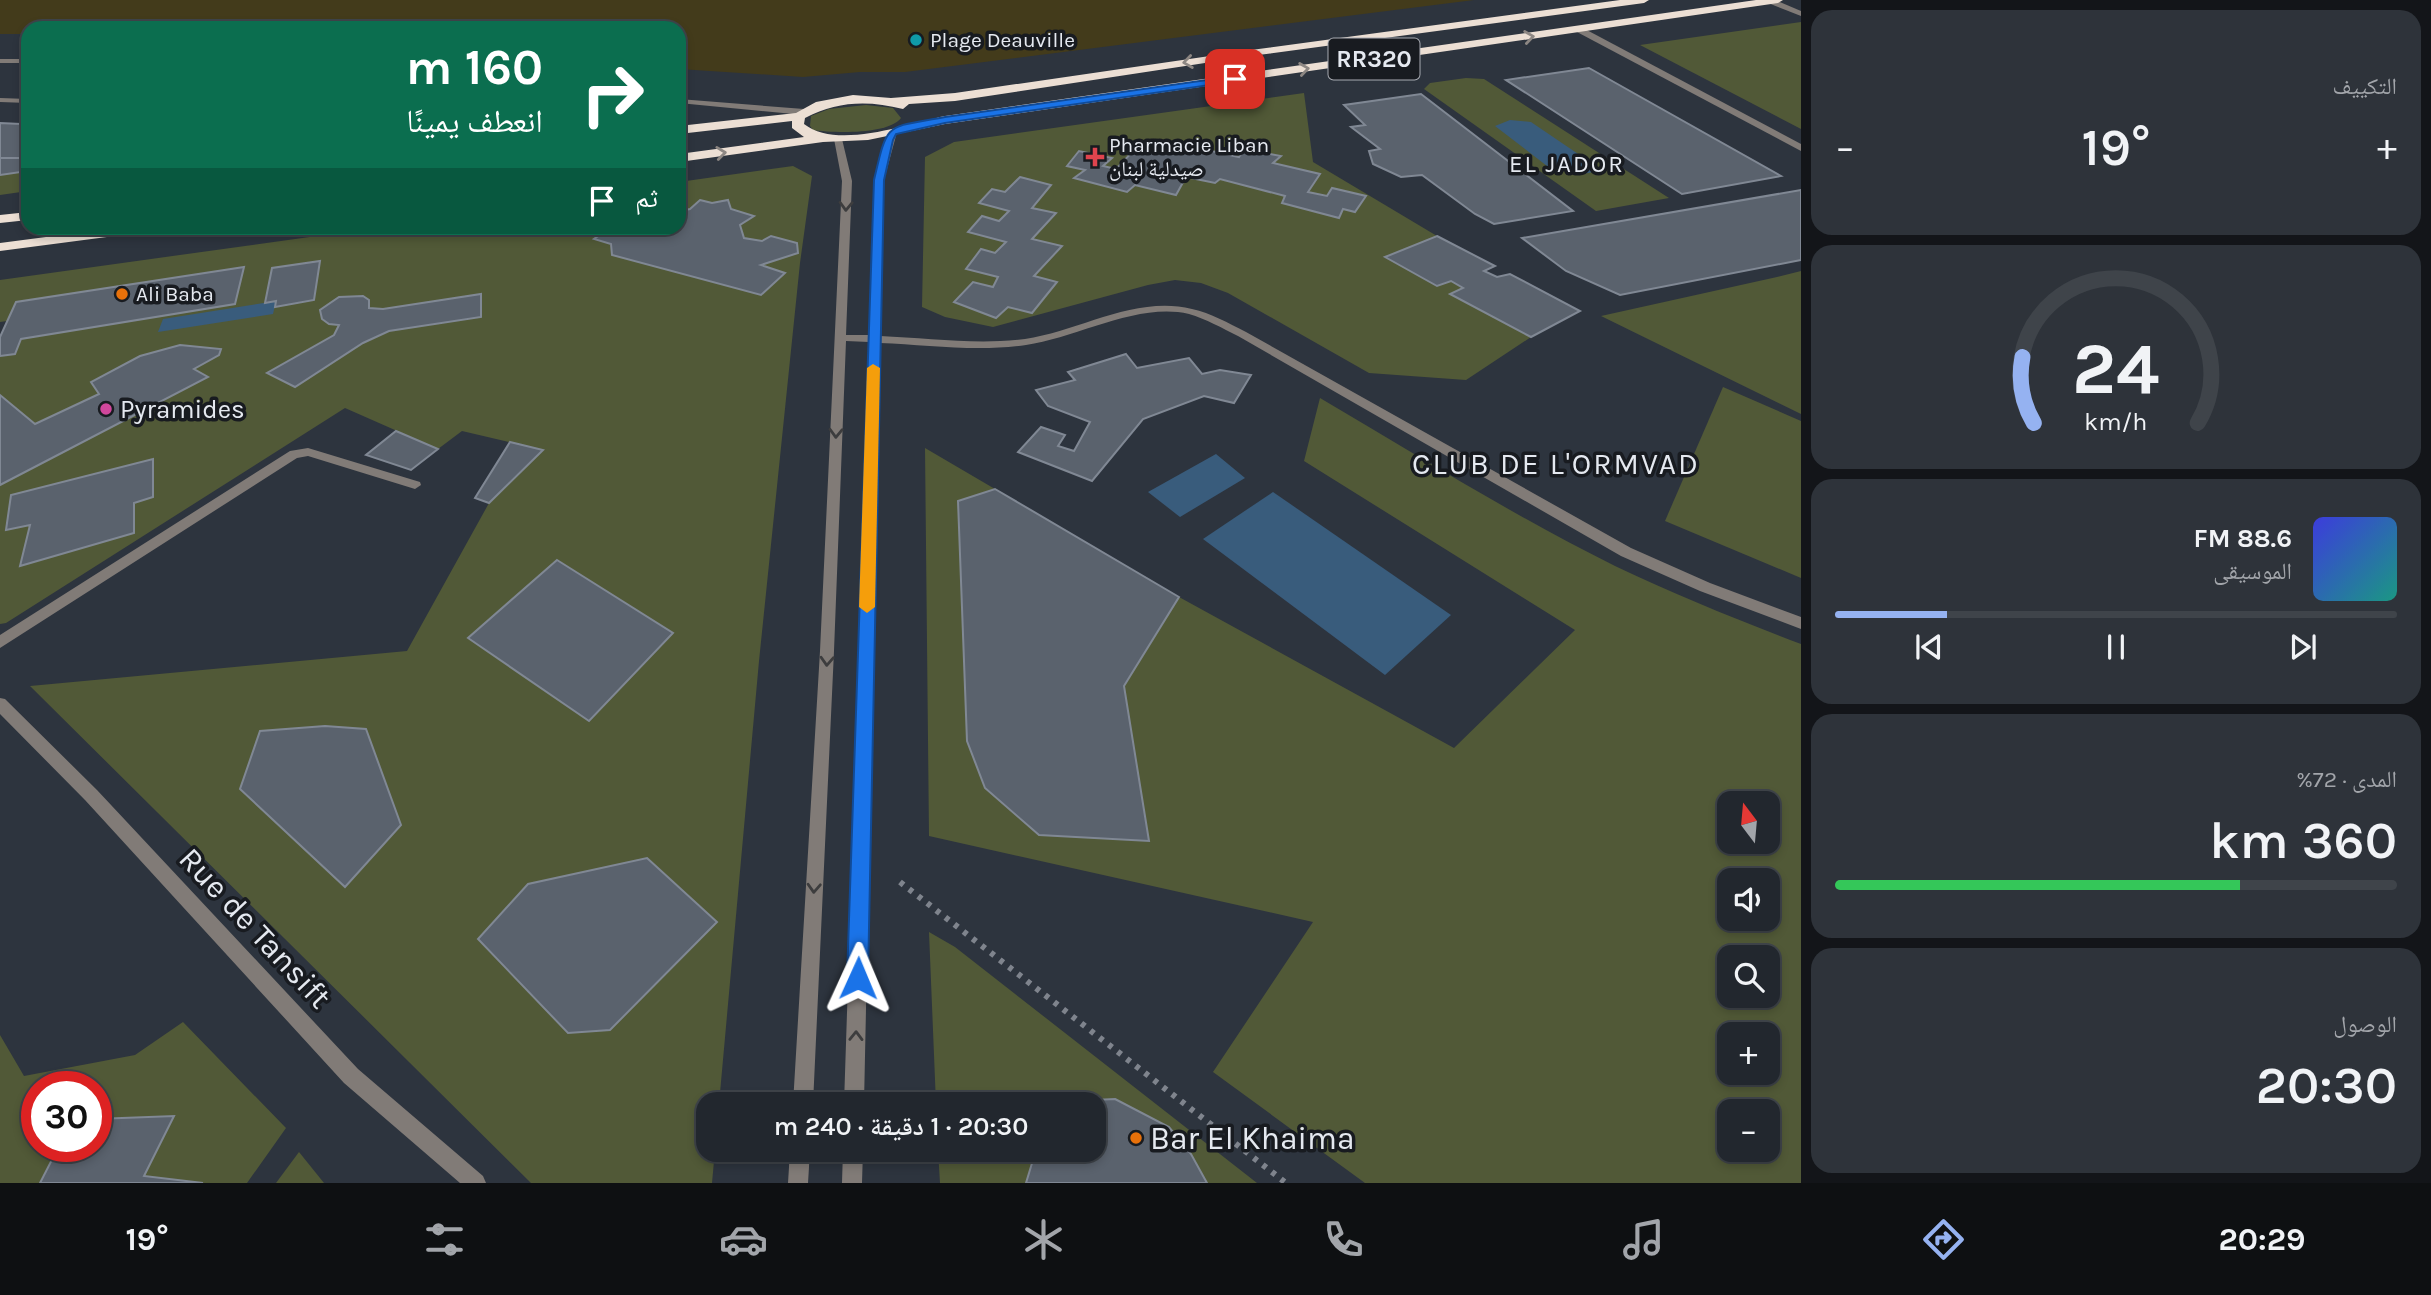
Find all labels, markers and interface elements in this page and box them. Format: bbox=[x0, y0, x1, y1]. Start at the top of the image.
place label: Plage Deauville bbox=[930, 28, 1075, 52]
one-way arrow bbox=[1523, 30, 1535, 45]
marker: Plage Deauville bbox=[908, 32, 924, 48]
road number: RR320 bbox=[1328, 38, 1420, 80]
text: 160 m bbox=[406, 39, 543, 96]
icon: right bbox=[567, 49, 658, 140]
pin bbox=[1205, 49, 1265, 109]
one-way arrow bbox=[1182, 55, 1194, 70]
icon: arrive bbox=[1216, 60, 1254, 98]
one-way arrow bbox=[1298, 62, 1309, 77]
text: التكييف bbox=[2332, 73, 2397, 100]
text: انعطف يمينًا bbox=[406, 103, 543, 140]
text: 19° bbox=[2082, 117, 2150, 178]
text: − bbox=[1835, 125, 1855, 170]
text: + bbox=[2377, 125, 2397, 170]
place label: Pharmacie Liban صيدلية لبنان bbox=[1109, 133, 1269, 181]
one-way arrow bbox=[715, 145, 727, 160]
marker: Pharmacie Liban صيدلية لبنان bbox=[1087, 149, 1103, 165]
district label: EL JADOR bbox=[1509, 150, 1625, 178]
icon: arrive bbox=[583, 182, 621, 220]
text: ثم bbox=[635, 183, 658, 214]
one-way arrow bbox=[838, 201, 853, 212]
place label: Ali Baba bbox=[136, 282, 214, 306]
marker: Ali Baba bbox=[114, 286, 130, 302]
text: 24 bbox=[2072, 326, 2160, 411]
place label: Pyramides bbox=[120, 394, 245, 425]
marker: Pyramides bbox=[98, 401, 114, 417]
text: km/h bbox=[2084, 407, 2148, 436]
one-way arrow bbox=[829, 428, 844, 439]
district label: CLUB DE L'ORMVAD bbox=[1412, 446, 1700, 482]
text: 88.6 FM bbox=[2193, 523, 2292, 554]
text: الموسيقى bbox=[2213, 558, 2292, 585]
icon: previous bbox=[1910, 628, 1948, 666]
icon: pause bbox=[2097, 628, 2135, 666]
icon: next bbox=[2284, 628, 2322, 666]
one-way arrow bbox=[819, 656, 834, 667]
text: المدى · 72% bbox=[2296, 766, 2397, 793]
north arrow bbox=[1717, 791, 1780, 854]
map controls bbox=[1717, 791, 1780, 1162]
text: 360 km bbox=[2209, 810, 2397, 871]
street label: Rue de Tansift bbox=[171, 840, 339, 1016]
button: sound bbox=[1717, 868, 1780, 931]
one-way arrow bbox=[807, 883, 822, 894]
position arrow bbox=[821, 941, 895, 1015]
button: search bbox=[1717, 945, 1780, 1008]
text: الوصول bbox=[2333, 1011, 2397, 1038]
button: + bbox=[1717, 1022, 1780, 1085]
one-way arrow bbox=[848, 1030, 864, 1041]
text: 20:30 bbox=[2256, 1055, 2397, 1116]
speed limit sign: 30 bbox=[21, 1071, 112, 1162]
button: − bbox=[1717, 1099, 1780, 1162]
text: 20:30 · 1 دقيقة · 240 m bbox=[774, 1111, 1028, 1142]
place label: Bar El Khaima bbox=[1150, 1120, 1355, 1157]
marker: Bar El Khaima bbox=[1128, 1130, 1144, 1146]
icon: filters bbox=[420, 1215, 469, 1264]
icon: car bbox=[719, 1215, 768, 1264]
icon: climate bbox=[1019, 1215, 1068, 1264]
icon: phone bbox=[1319, 1215, 1368, 1264]
icon: music bbox=[1619, 1215, 1668, 1264]
icon: directions bbox=[1919, 1215, 1968, 1264]
text: 19° bbox=[125, 1221, 169, 1258]
text: 20:29 bbox=[2218, 1221, 2306, 1258]

